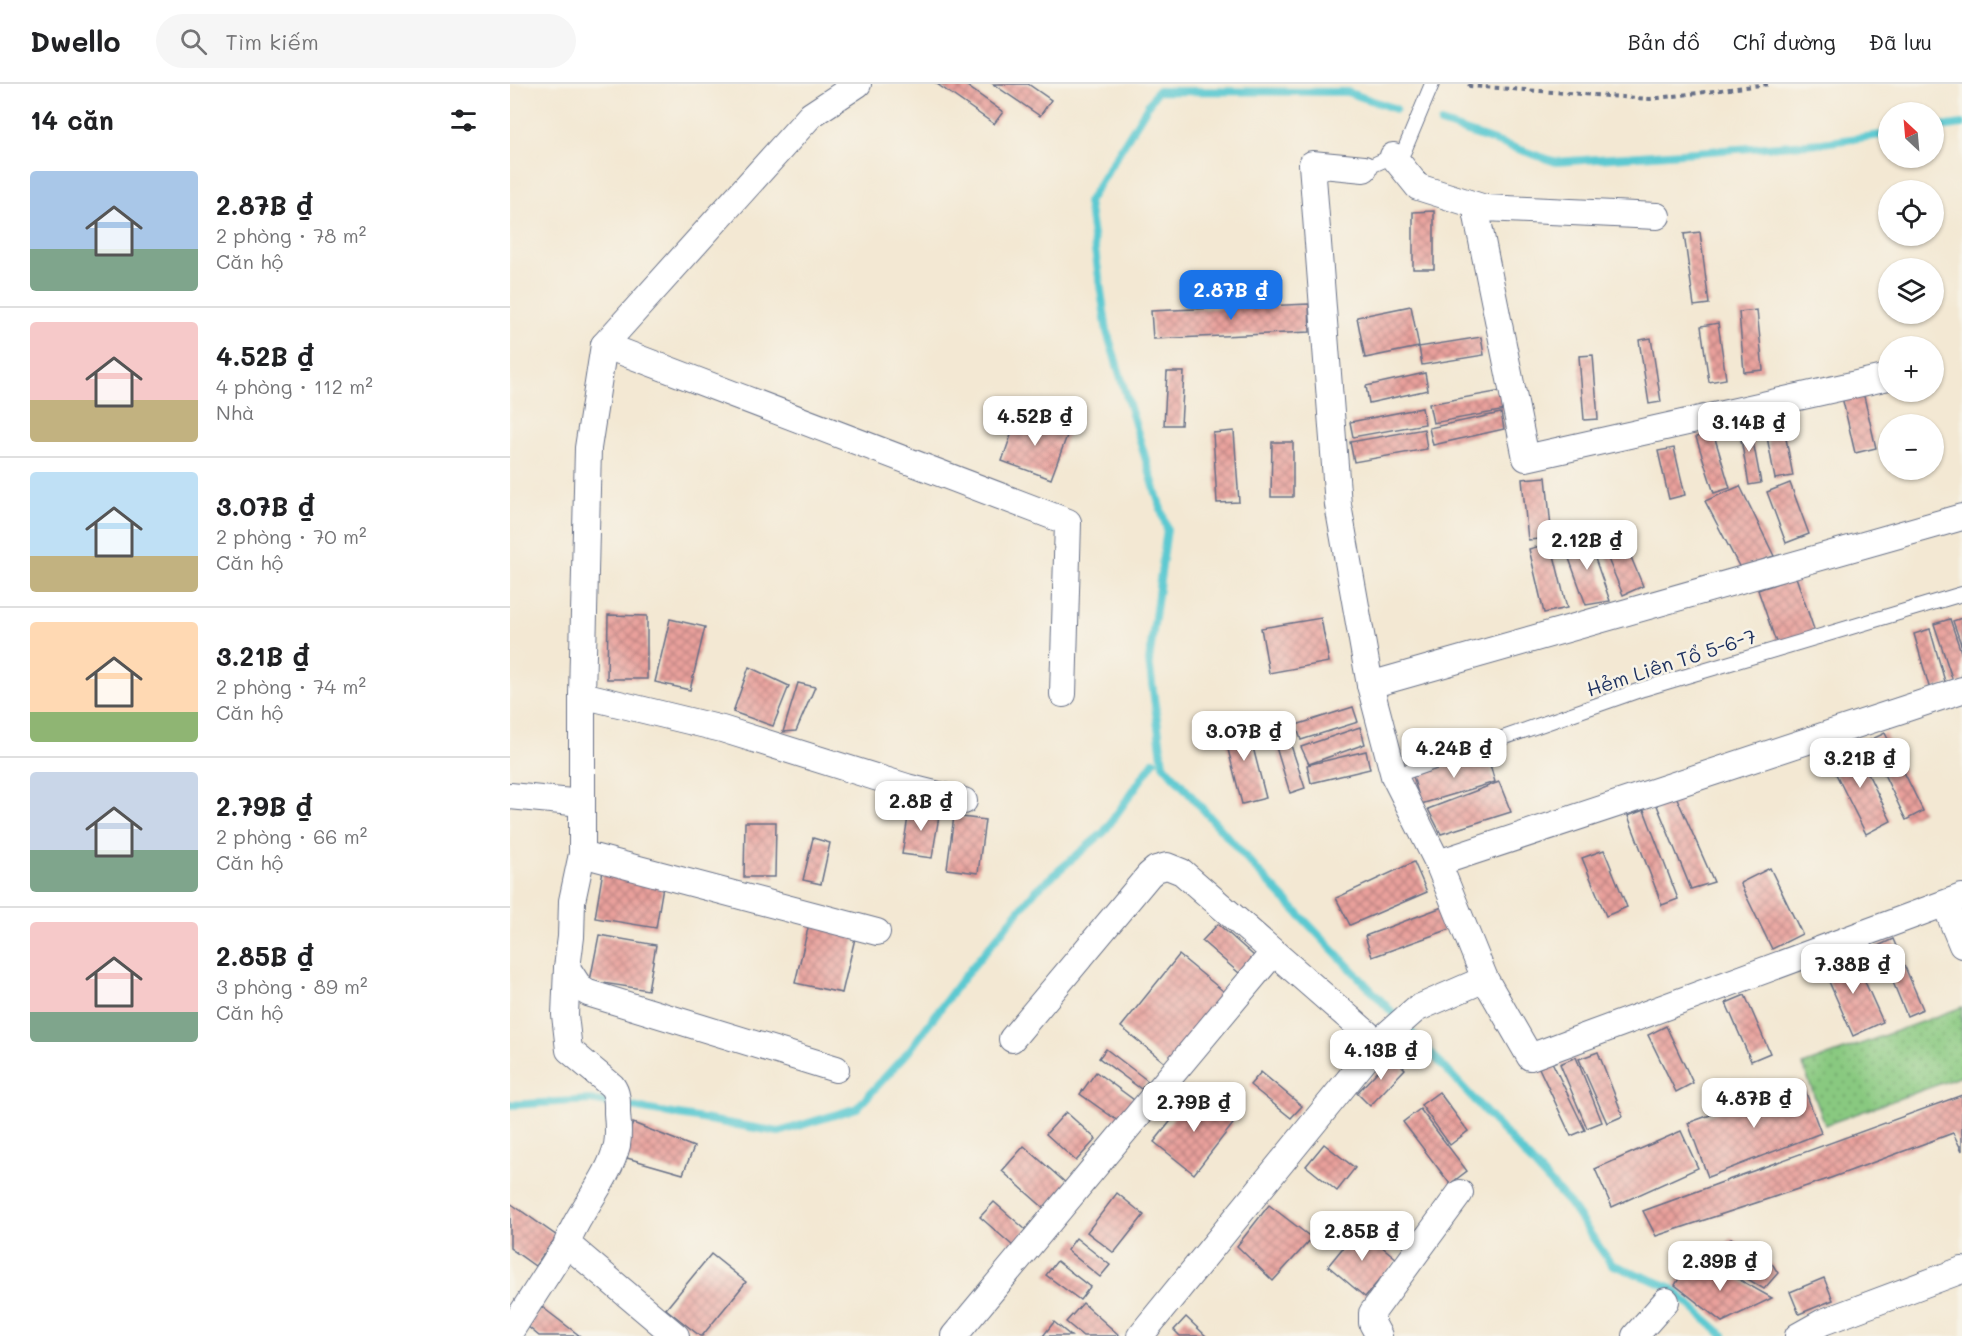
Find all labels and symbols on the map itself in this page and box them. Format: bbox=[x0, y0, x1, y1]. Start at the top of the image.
north arrow bbox=[1878, 102, 1944, 168]
pin: 2.87B ₫ bbox=[1176, 270, 1286, 321]
pin: 4.52B ₫ bbox=[980, 396, 1090, 447]
pin: 3.14B ₫ bbox=[1694, 402, 1804, 453]
pin: 2.12B ₫ bbox=[1532, 520, 1642, 571]
street label: Hẻm Liên Tổ 5-6-7 bbox=[1583, 622, 1759, 702]
pin: 3.07B ₫ bbox=[1189, 711, 1299, 762]
pin: 4.24B ₫ bbox=[1399, 728, 1509, 779]
pin: 3.21B ₫ bbox=[1805, 738, 1915, 789]
pin: 2.8B ₫ bbox=[872, 781, 970, 832]
pin: 7.38B ₫ bbox=[1798, 944, 1908, 995]
pin: 4.13B ₫ bbox=[1326, 1030, 1436, 1081]
pin: 4.87B ₫ bbox=[1699, 1078, 1809, 1129]
pin: 2.79B ₫ bbox=[1139, 1082, 1249, 1133]
pin: 2.85B ₫ bbox=[1307, 1211, 1417, 1262]
pin: 2.39B ₫ bbox=[1665, 1241, 1775, 1292]

